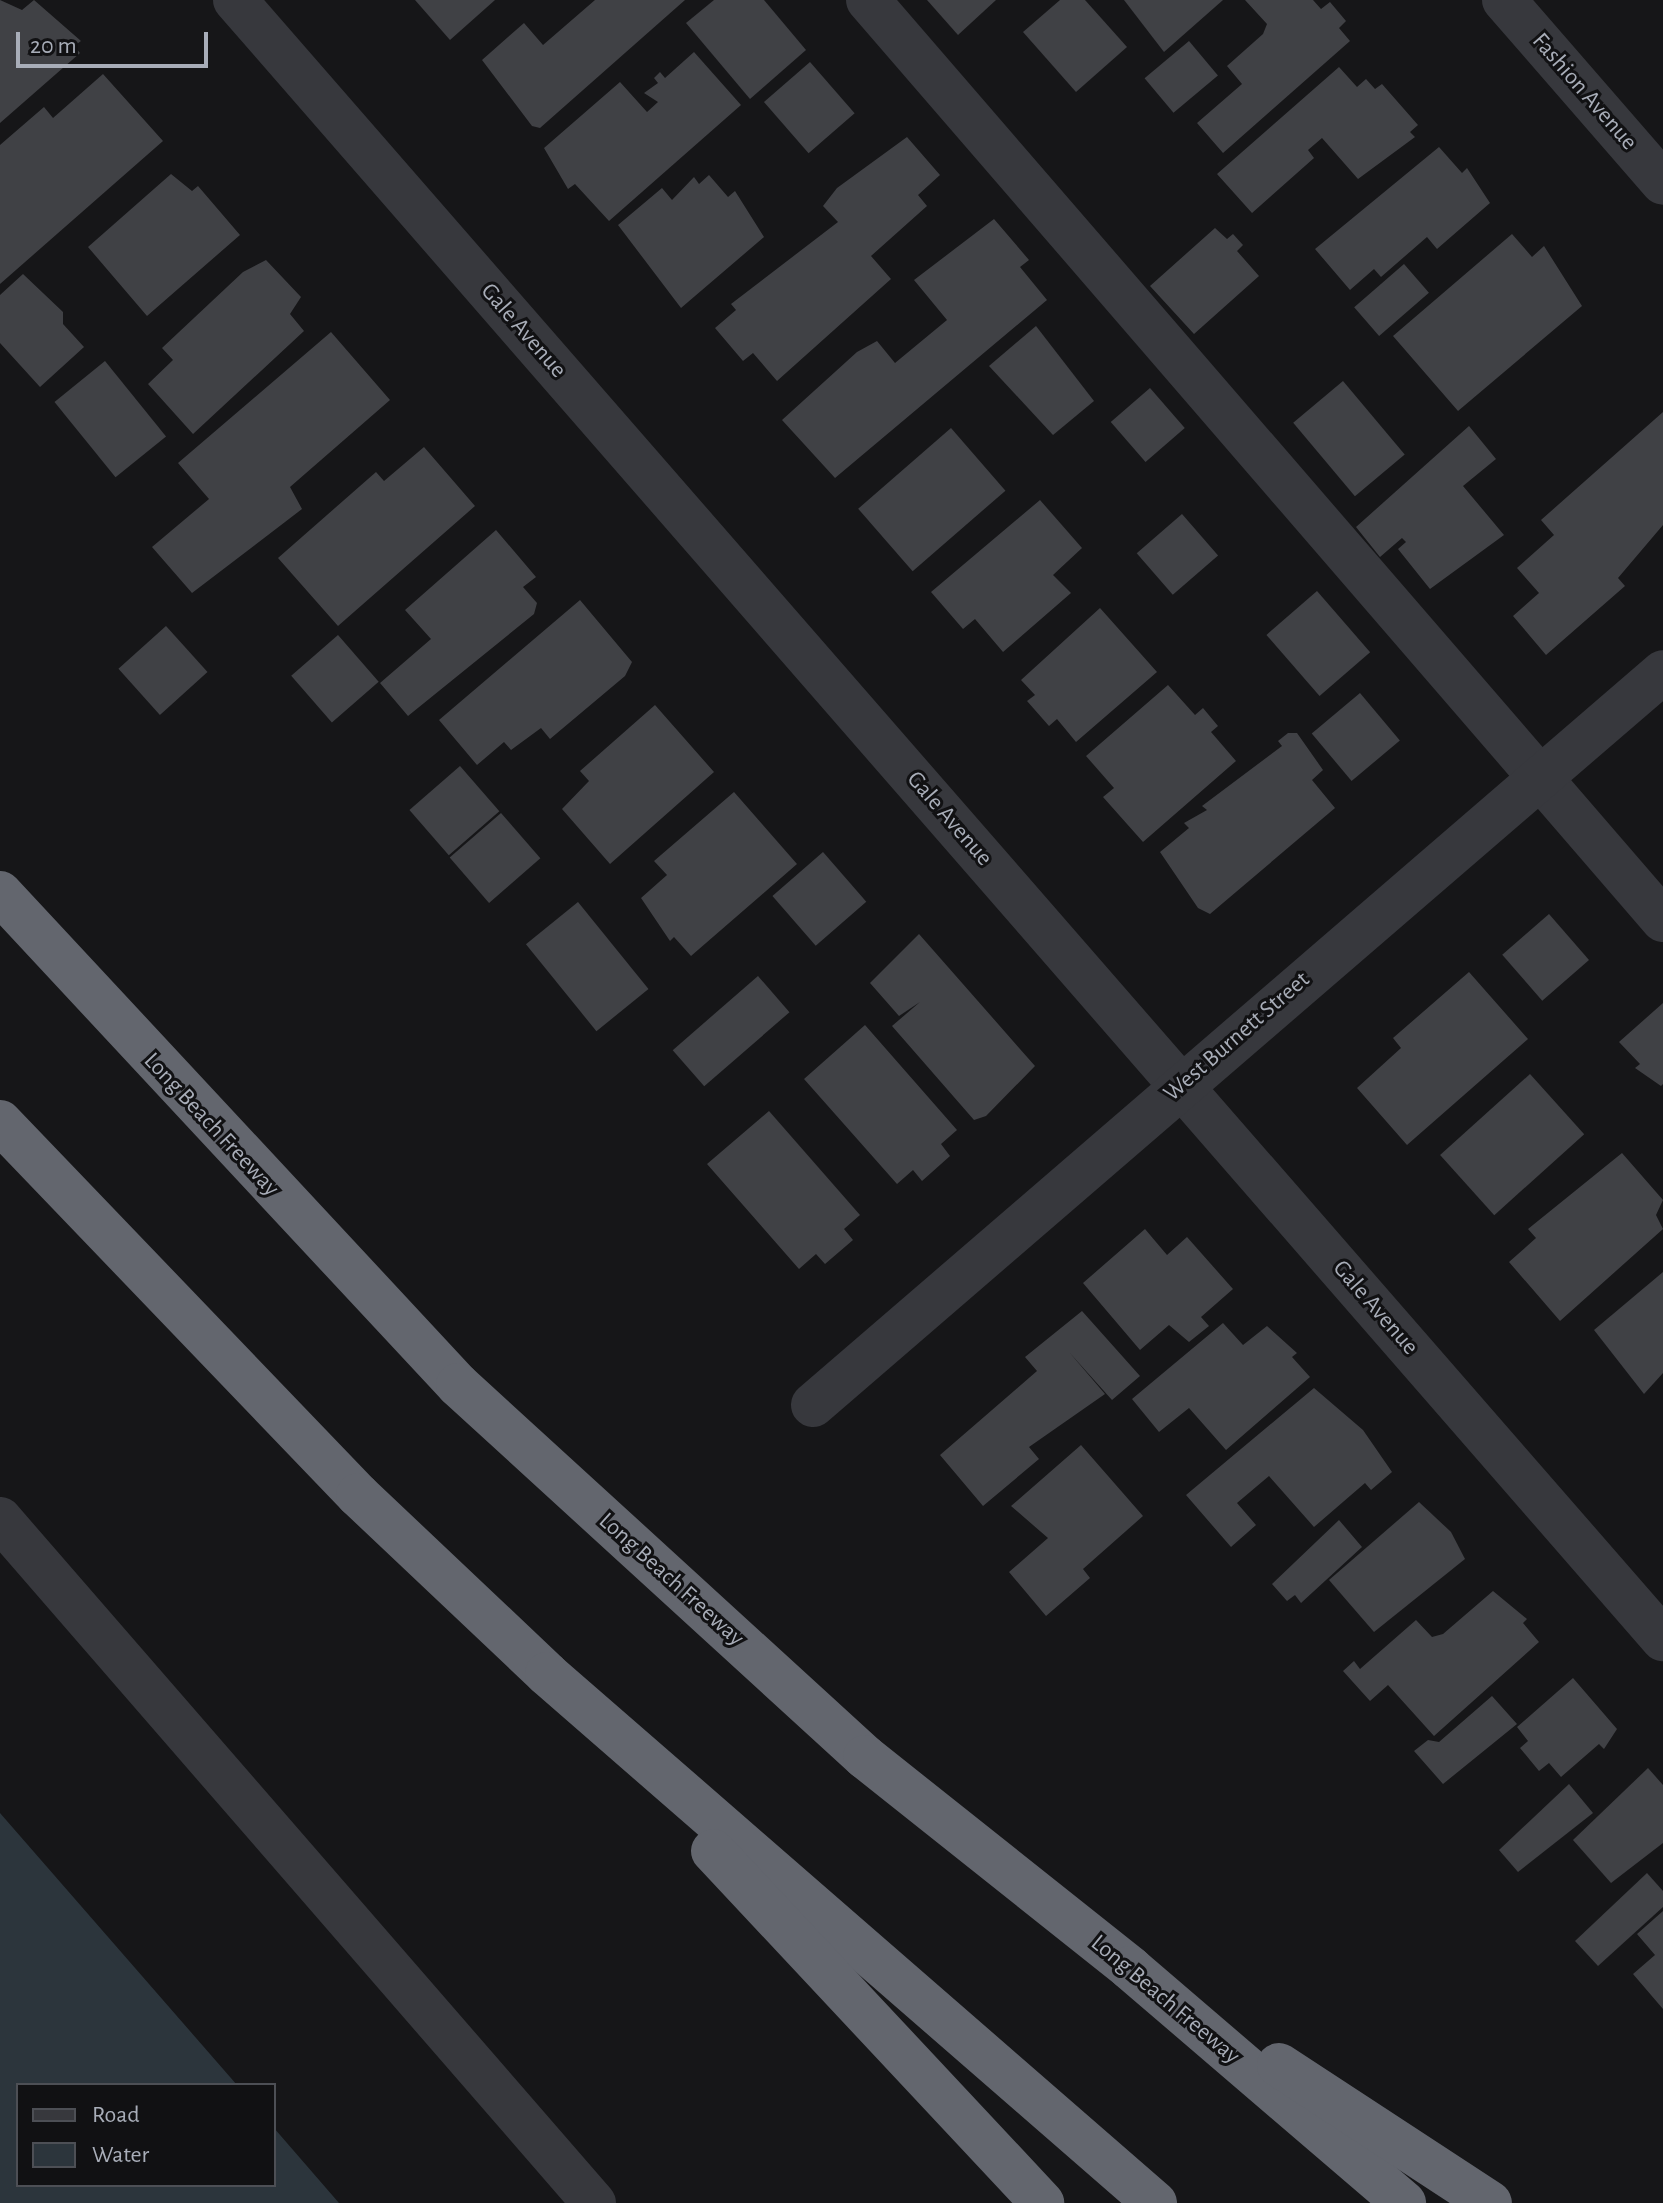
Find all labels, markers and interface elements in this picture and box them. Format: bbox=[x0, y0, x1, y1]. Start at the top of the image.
scale bar bbox=[20, 16, 212, 66]
street label: Fashion Avenue bbox=[1525, 28, 1643, 156]
text: 20 m bbox=[30, 34, 77, 58]
street label: Gale Avenue bbox=[474, 278, 572, 384]
street label: Gale Avenue bbox=[900, 766, 998, 872]
street label: West Burnett Street bbox=[1158, 966, 1316, 1108]
street label: Long Beach Freeway bbox=[137, 1047, 285, 1203]
street label: Gale Avenue bbox=[1326, 1255, 1424, 1361]
street label: Long Beach Freeway bbox=[592, 1507, 750, 1653]
street label: Long Beach Freeway bbox=[1085, 1929, 1245, 2071]
legend bbox=[16, 2083, 276, 2187]
text: Road bbox=[92, 2103, 140, 2127]
text: Water bbox=[92, 2143, 149, 2167]

